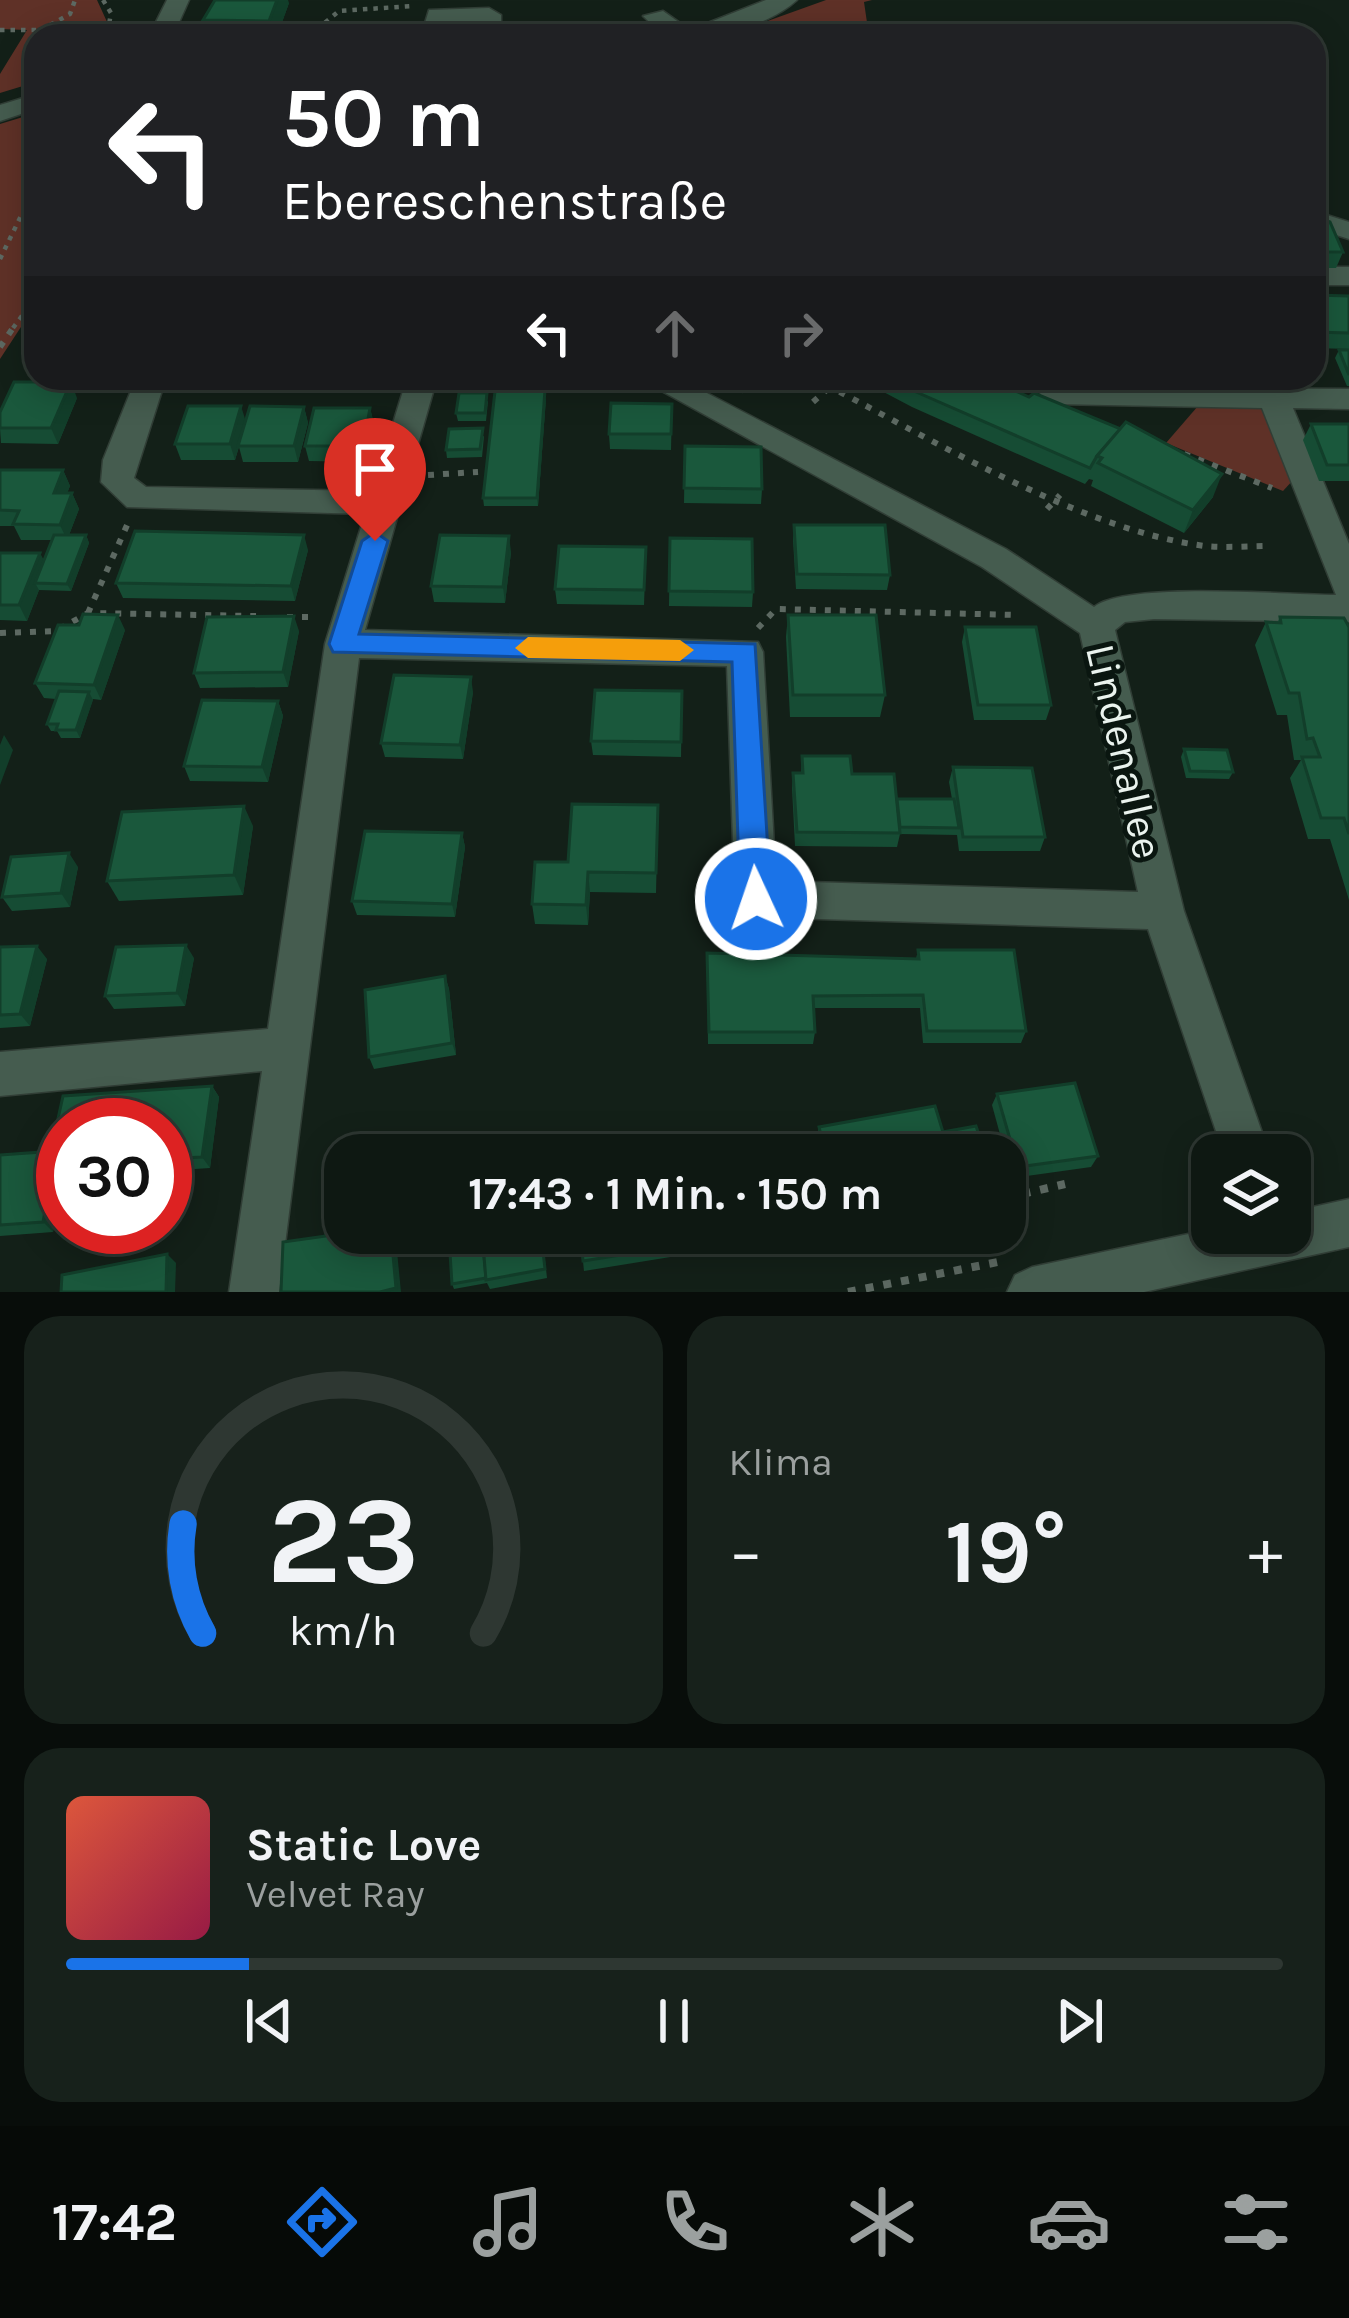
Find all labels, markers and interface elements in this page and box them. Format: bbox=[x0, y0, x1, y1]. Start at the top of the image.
text: 50 m bbox=[282, 69, 485, 167]
icon: left bbox=[84, 72, 240, 228]
text: Ebereschenstraße bbox=[282, 169, 727, 233]
icon: left bbox=[516, 300, 582, 366]
icon: ahead bbox=[642, 300, 708, 366]
icon: right bbox=[768, 300, 834, 366]
pin bbox=[324, 418, 426, 541]
icon: arrive bbox=[342, 436, 408, 502]
street label: Lindenallee bbox=[1075, 639, 1173, 864]
position arrow bbox=[693, 836, 819, 962]
speed limit sign: 30 bbox=[36, 1098, 192, 1254]
map controls bbox=[1191, 1134, 1311, 1254]
button: layers bbox=[1191, 1134, 1311, 1254]
text: 17:43 · 1 Min. · 150 m bbox=[468, 1168, 882, 1220]
text: Klima bbox=[729, 1439, 833, 1485]
text: 23 bbox=[267, 1468, 420, 1613]
text: 19° bbox=[945, 1499, 1067, 1605]
text: − bbox=[729, 1513, 763, 1591]
text: + bbox=[1248, 1513, 1283, 1591]
text: km/h bbox=[289, 1606, 398, 1656]
text: Static Love bbox=[246, 1819, 481, 1871]
text: Velvet Ray bbox=[246, 1871, 425, 1917]
icon: previous bbox=[236, 1988, 302, 2054]
icon: pause bbox=[641, 1988, 707, 2054]
icon: next bbox=[1047, 1988, 1113, 2054]
icon: directions bbox=[280, 2180, 364, 2264]
icon: music bbox=[466, 2180, 550, 2264]
icon: phone bbox=[653, 2180, 737, 2264]
icon: climate bbox=[840, 2180, 924, 2264]
icon: car bbox=[1027, 2180, 1111, 2264]
icon: filters bbox=[1214, 2180, 1298, 2264]
text: 17:42 bbox=[51, 2190, 177, 2254]

